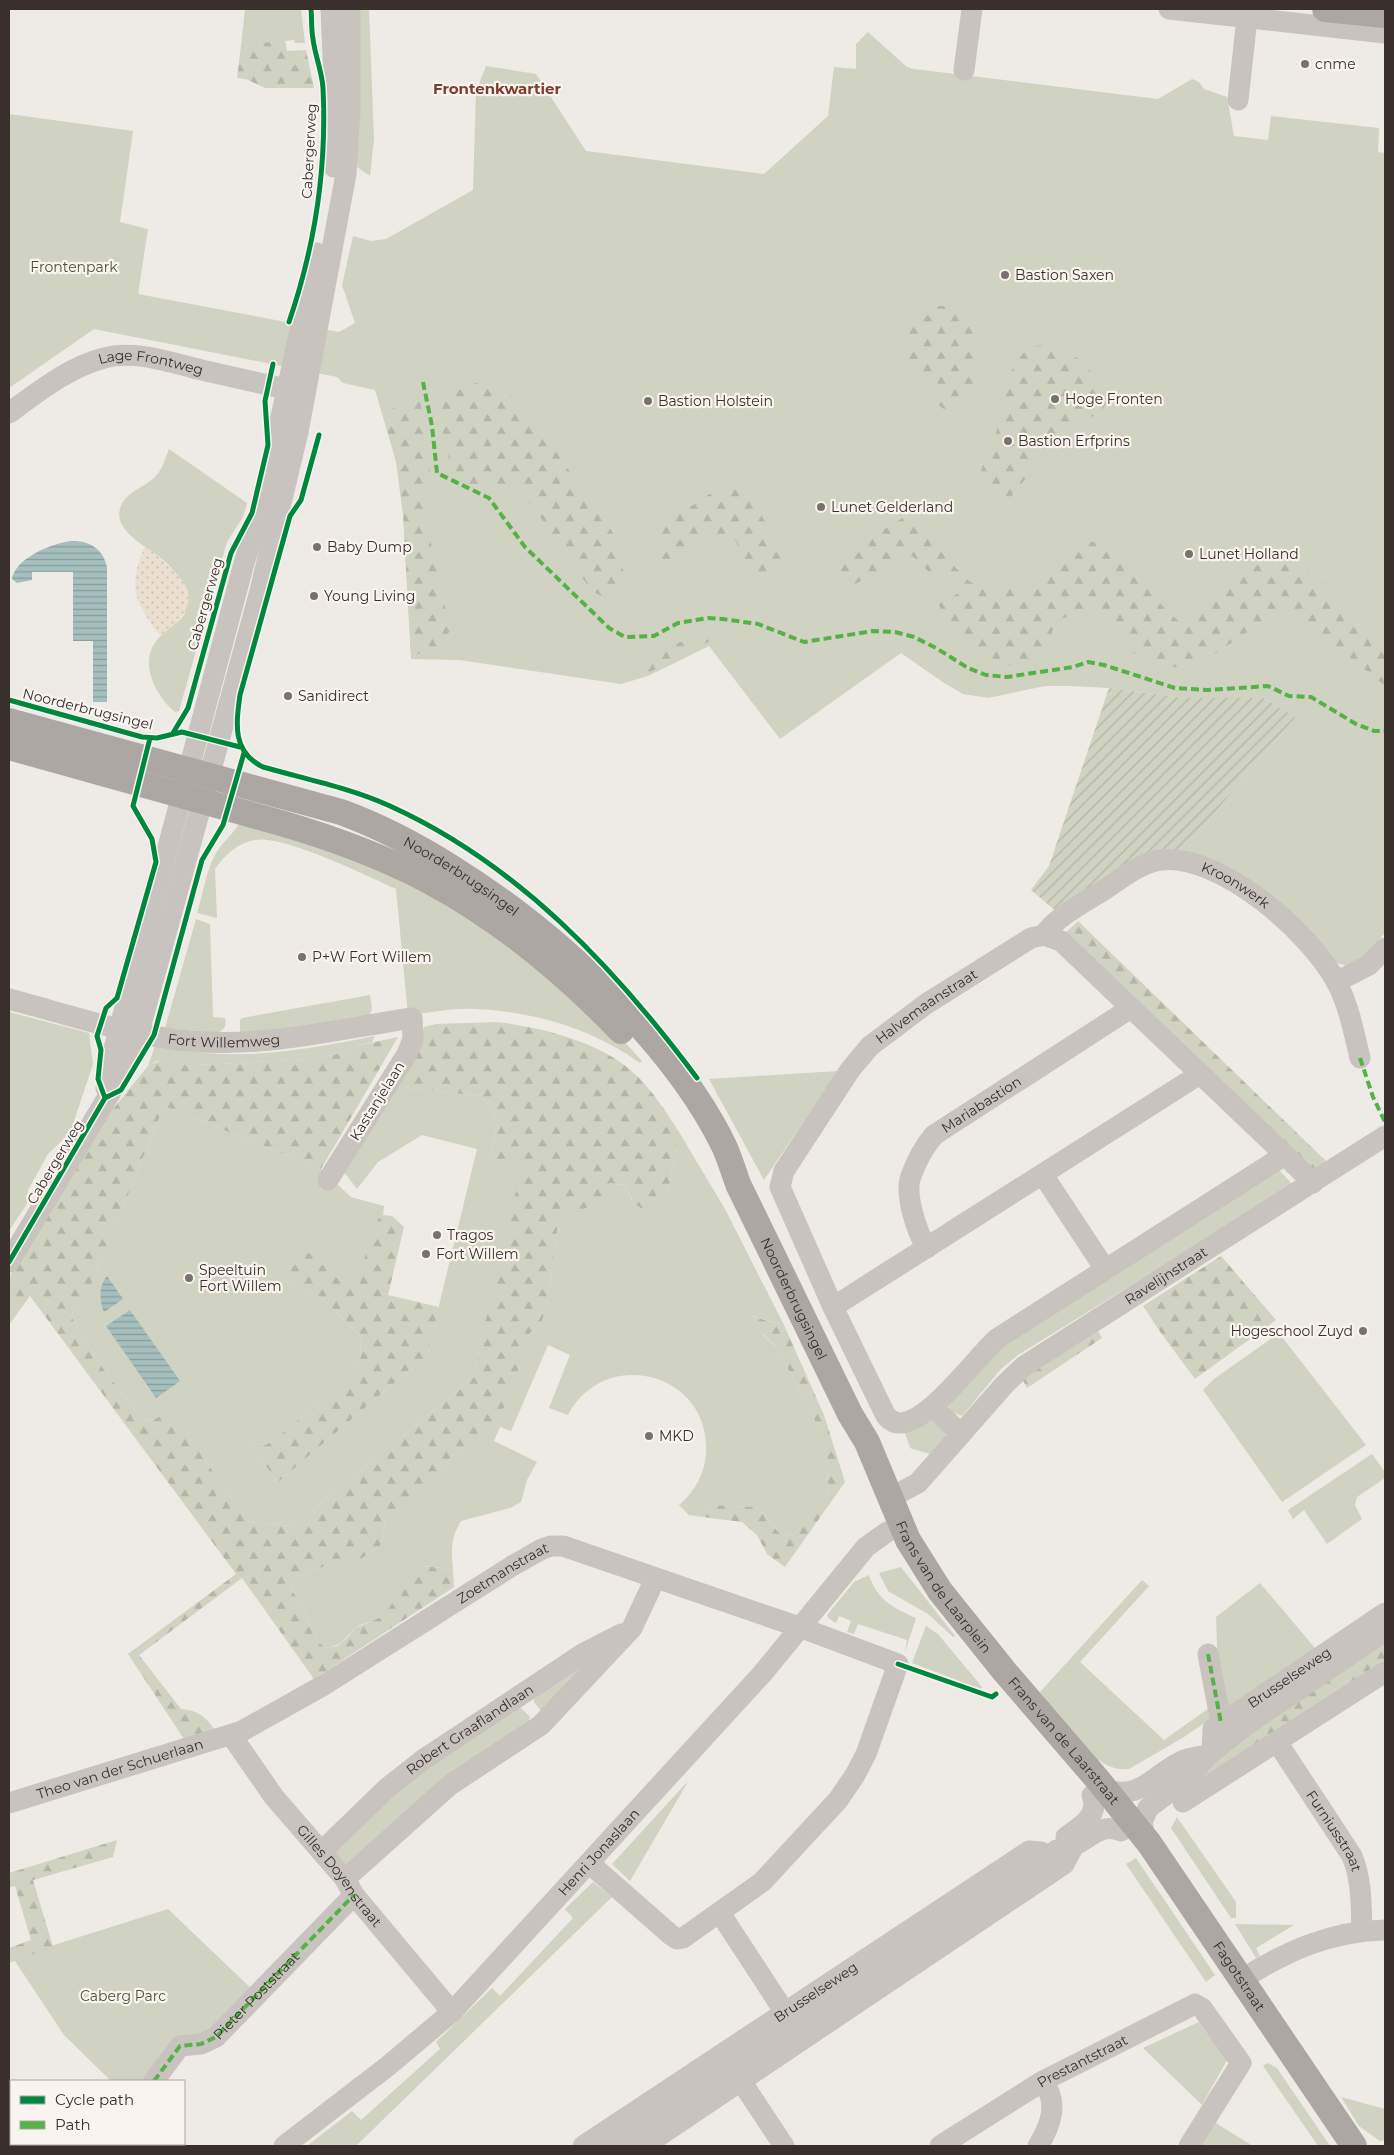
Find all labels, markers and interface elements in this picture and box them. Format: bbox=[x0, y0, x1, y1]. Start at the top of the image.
place label: cnme bbox=[1315, 55, 1356, 73]
marker: cnme bbox=[1299, 58, 1311, 70]
district label: Frontenkwartier bbox=[433, 79, 562, 98]
street label: Cabergerweg bbox=[298, 103, 320, 199]
park label: Frontenpark bbox=[30, 258, 118, 276]
place label: Bastion Saxen bbox=[1015, 266, 1114, 284]
marker: Bastion Saxen bbox=[999, 269, 1011, 281]
street label: Lage Frontweg bbox=[96, 346, 205, 379]
place label: Hoge Fronten bbox=[1065, 390, 1163, 408]
place label: Bastion Holstein bbox=[658, 392, 773, 410]
marker: Hoge Fronten bbox=[1049, 393, 1061, 405]
marker: Bastion Holstein bbox=[642, 395, 654, 407]
place label: Bastion Erfprins bbox=[1018, 432, 1130, 450]
marker: Bastion Erfprins bbox=[1002, 435, 1014, 447]
place label: Lunet Gelderland bbox=[831, 498, 953, 516]
marker: Lunet Gelderland bbox=[815, 501, 827, 513]
place label: Baby Dump bbox=[327, 538, 412, 556]
marker: Baby Dump bbox=[311, 541, 323, 553]
place label: Lunet Holland bbox=[1199, 545, 1299, 563]
marker: Lunet Holland bbox=[1183, 548, 1195, 560]
street label: Cabergerweg bbox=[183, 556, 227, 652]
place label: Young Living bbox=[324, 587, 415, 605]
marker: Young Living bbox=[308, 590, 320, 602]
street label: Noorderbrugsingel bbox=[21, 684, 155, 734]
place label: Sanidirect bbox=[298, 687, 369, 705]
marker: Sanidirect bbox=[282, 690, 294, 702]
street label: Noorderbrugsingel bbox=[400, 832, 523, 920]
street label: Kroonwerk bbox=[1199, 858, 1274, 913]
place label: P+W Fort Willem bbox=[312, 948, 432, 966]
marker: P+W Fort Willem bbox=[296, 951, 308, 963]
street label: Halvemaanstraat bbox=[872, 965, 981, 1048]
street label: Fort Willemweg bbox=[167, 1030, 281, 1052]
street label: Kastanjelaan bbox=[346, 1058, 408, 1144]
street label: Mariabastion bbox=[938, 1072, 1025, 1137]
street label: Cabergerweg bbox=[23, 1116, 87, 1208]
place label: Tragos bbox=[447, 1226, 494, 1244]
marker: Tragos bbox=[431, 1229, 443, 1241]
street label: Noorderbrugsingel bbox=[756, 1234, 831, 1363]
street label: Ravelijnstraat bbox=[1121, 1242, 1211, 1309]
place label: Fort Willem bbox=[436, 1245, 518, 1263]
marker: Fort Willem bbox=[420, 1248, 432, 1260]
place label: Speeltuin Fort Willem bbox=[199, 1261, 281, 1295]
marker: Speeltuin Fort Willem bbox=[183, 1272, 195, 1284]
place label: Hogeschool Zuyd bbox=[1231, 1322, 1353, 1340]
marker: Hogeschool Zuyd bbox=[1357, 1325, 1369, 1337]
place label: MKD bbox=[659, 1427, 694, 1445]
marker: MKD bbox=[643, 1430, 655, 1442]
street label: Frans van de Laarplein bbox=[892, 1518, 995, 1657]
street label: Zoetmanstraat bbox=[454, 1538, 551, 1608]
street label: Brusselseweg bbox=[1244, 1643, 1334, 1712]
street label: Frans van de Laarstraat bbox=[1004, 1673, 1124, 1809]
street label: Robert Graaflandlaan bbox=[402, 1680, 537, 1779]
street label: Theo van der Schuerlaan bbox=[34, 1735, 205, 1803]
street label: Furniusstraat bbox=[1302, 1787, 1366, 1874]
street label: Henri Jonaslaan bbox=[554, 1805, 643, 1900]
street label: Gilles Doyenstraat bbox=[293, 1821, 386, 1931]
street label: Fagotstraat bbox=[1209, 1938, 1269, 2015]
street label: Pieter Poststraat bbox=[209, 1947, 304, 2044]
street label: Brusselseweg bbox=[770, 1958, 861, 2026]
park label: Caberg Parc bbox=[80, 1987, 166, 2005]
street label: Prestantstraat bbox=[1034, 2030, 1131, 2091]
legend bbox=[10, 2080, 185, 2145]
text: Cycle path bbox=[55, 2090, 134, 2109]
text: Path bbox=[55, 2115, 91, 2134]

